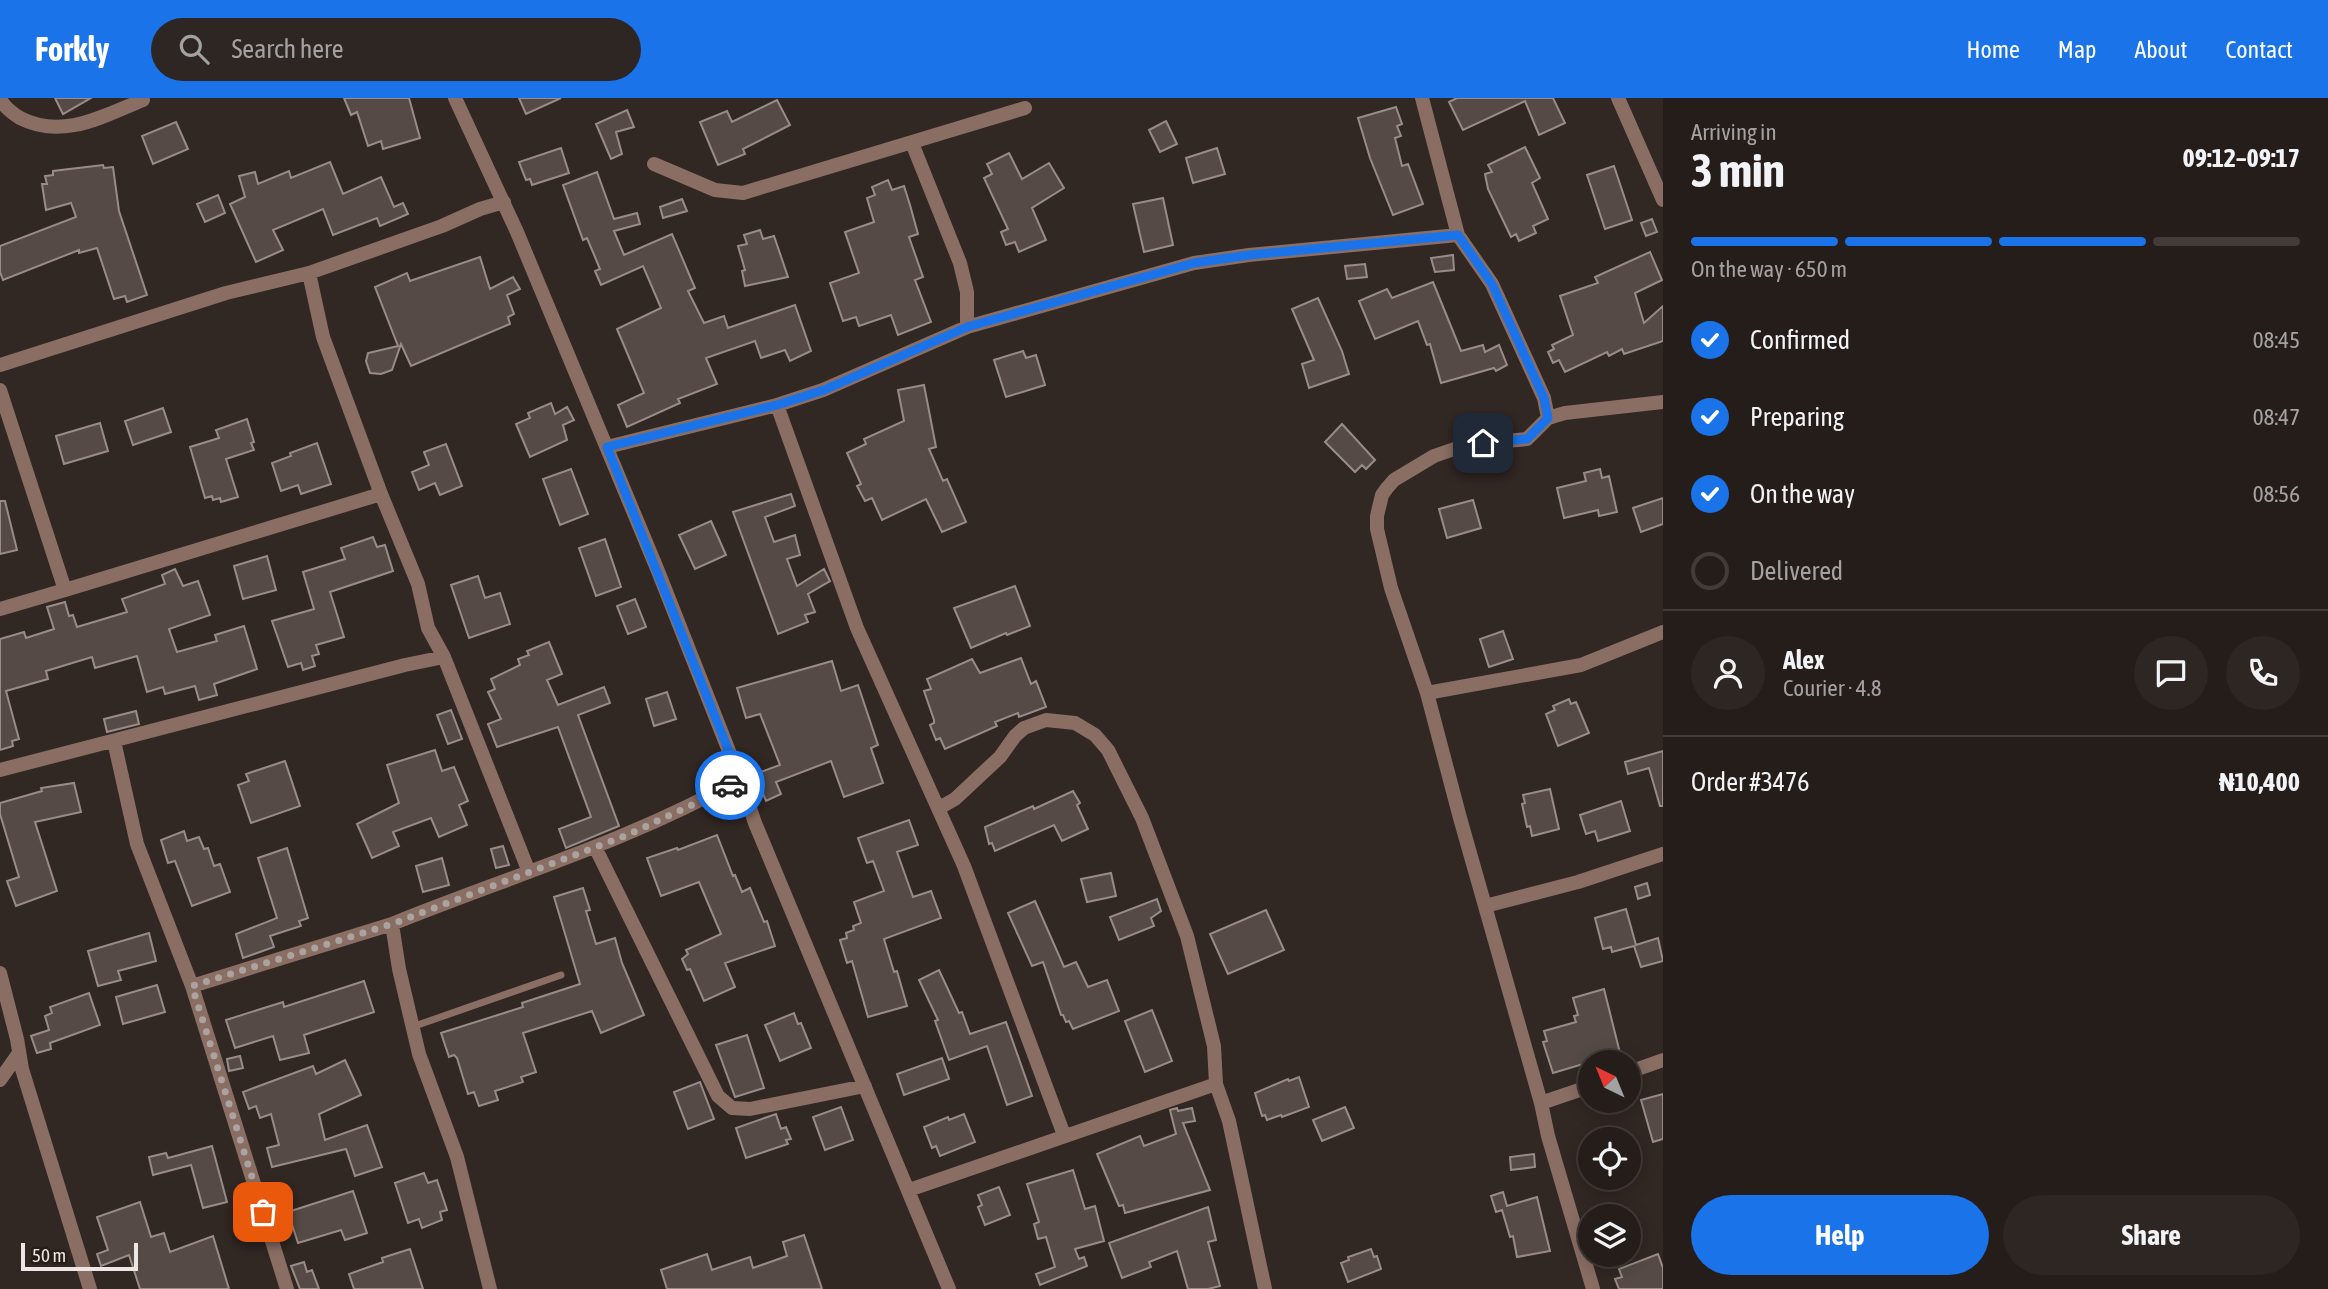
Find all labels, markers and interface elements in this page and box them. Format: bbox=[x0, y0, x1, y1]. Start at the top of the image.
search box bbox=[151, 18, 641, 81]
text: Forkly bbox=[35, 30, 109, 68]
icon: search bbox=[175, 30, 213, 68]
text: Search here bbox=[231, 34, 344, 64]
text: Home bbox=[1966, 36, 2020, 63]
text: Map bbox=[2058, 36, 2096, 63]
text: About bbox=[2134, 36, 2187, 63]
text: Contact bbox=[2225, 36, 2293, 63]
text: Arriving in bbox=[1691, 119, 1777, 145]
text: 09:12–09:17 bbox=[2183, 143, 2300, 173]
text: 3 min bbox=[1691, 144, 1785, 197]
text: On the way · 650 m bbox=[1691, 256, 1847, 282]
icon: check bbox=[1691, 321, 1729, 359]
text: Confirmed bbox=[1750, 325, 1850, 355]
text: 08:45 bbox=[2253, 327, 2300, 353]
icon: check bbox=[1691, 398, 1729, 436]
text: Preparing bbox=[1750, 402, 1844, 432]
text: 08:47 bbox=[2253, 404, 2300, 430]
pin bbox=[1453, 413, 1513, 473]
icon: home bbox=[1464, 424, 1502, 462]
icon: check bbox=[1691, 475, 1729, 513]
text: On the way bbox=[1750, 479, 1855, 509]
text: 08:56 bbox=[2253, 481, 2300, 507]
text: Delivered bbox=[1750, 556, 1843, 586]
button: person bbox=[1691, 636, 1765, 710]
button: chat bbox=[2134, 636, 2208, 710]
button: phone bbox=[2226, 636, 2300, 710]
text: Alex bbox=[1783, 645, 1824, 675]
text: Courier · 4.8 bbox=[1783, 675, 1882, 701]
courier bbox=[695, 750, 765, 820]
icon: car bbox=[711, 766, 749, 804]
text: Order #3476 bbox=[1691, 767, 1810, 797]
text: ₦10,400 bbox=[2219, 767, 2300, 797]
north arrow bbox=[1578, 1050, 1642, 1113]
map controls bbox=[1578, 1050, 1641, 1267]
button: locate bbox=[1578, 1127, 1641, 1190]
pin bbox=[233, 1182, 293, 1242]
icon: bag bbox=[244, 1193, 282, 1231]
button: Help bbox=[1691, 1195, 1989, 1275]
button: Share bbox=[2003, 1195, 2300, 1275]
button: layers bbox=[1578, 1204, 1641, 1267]
scale bar bbox=[21, 1240, 138, 1272]
text: 50 m bbox=[32, 1244, 66, 1266]

